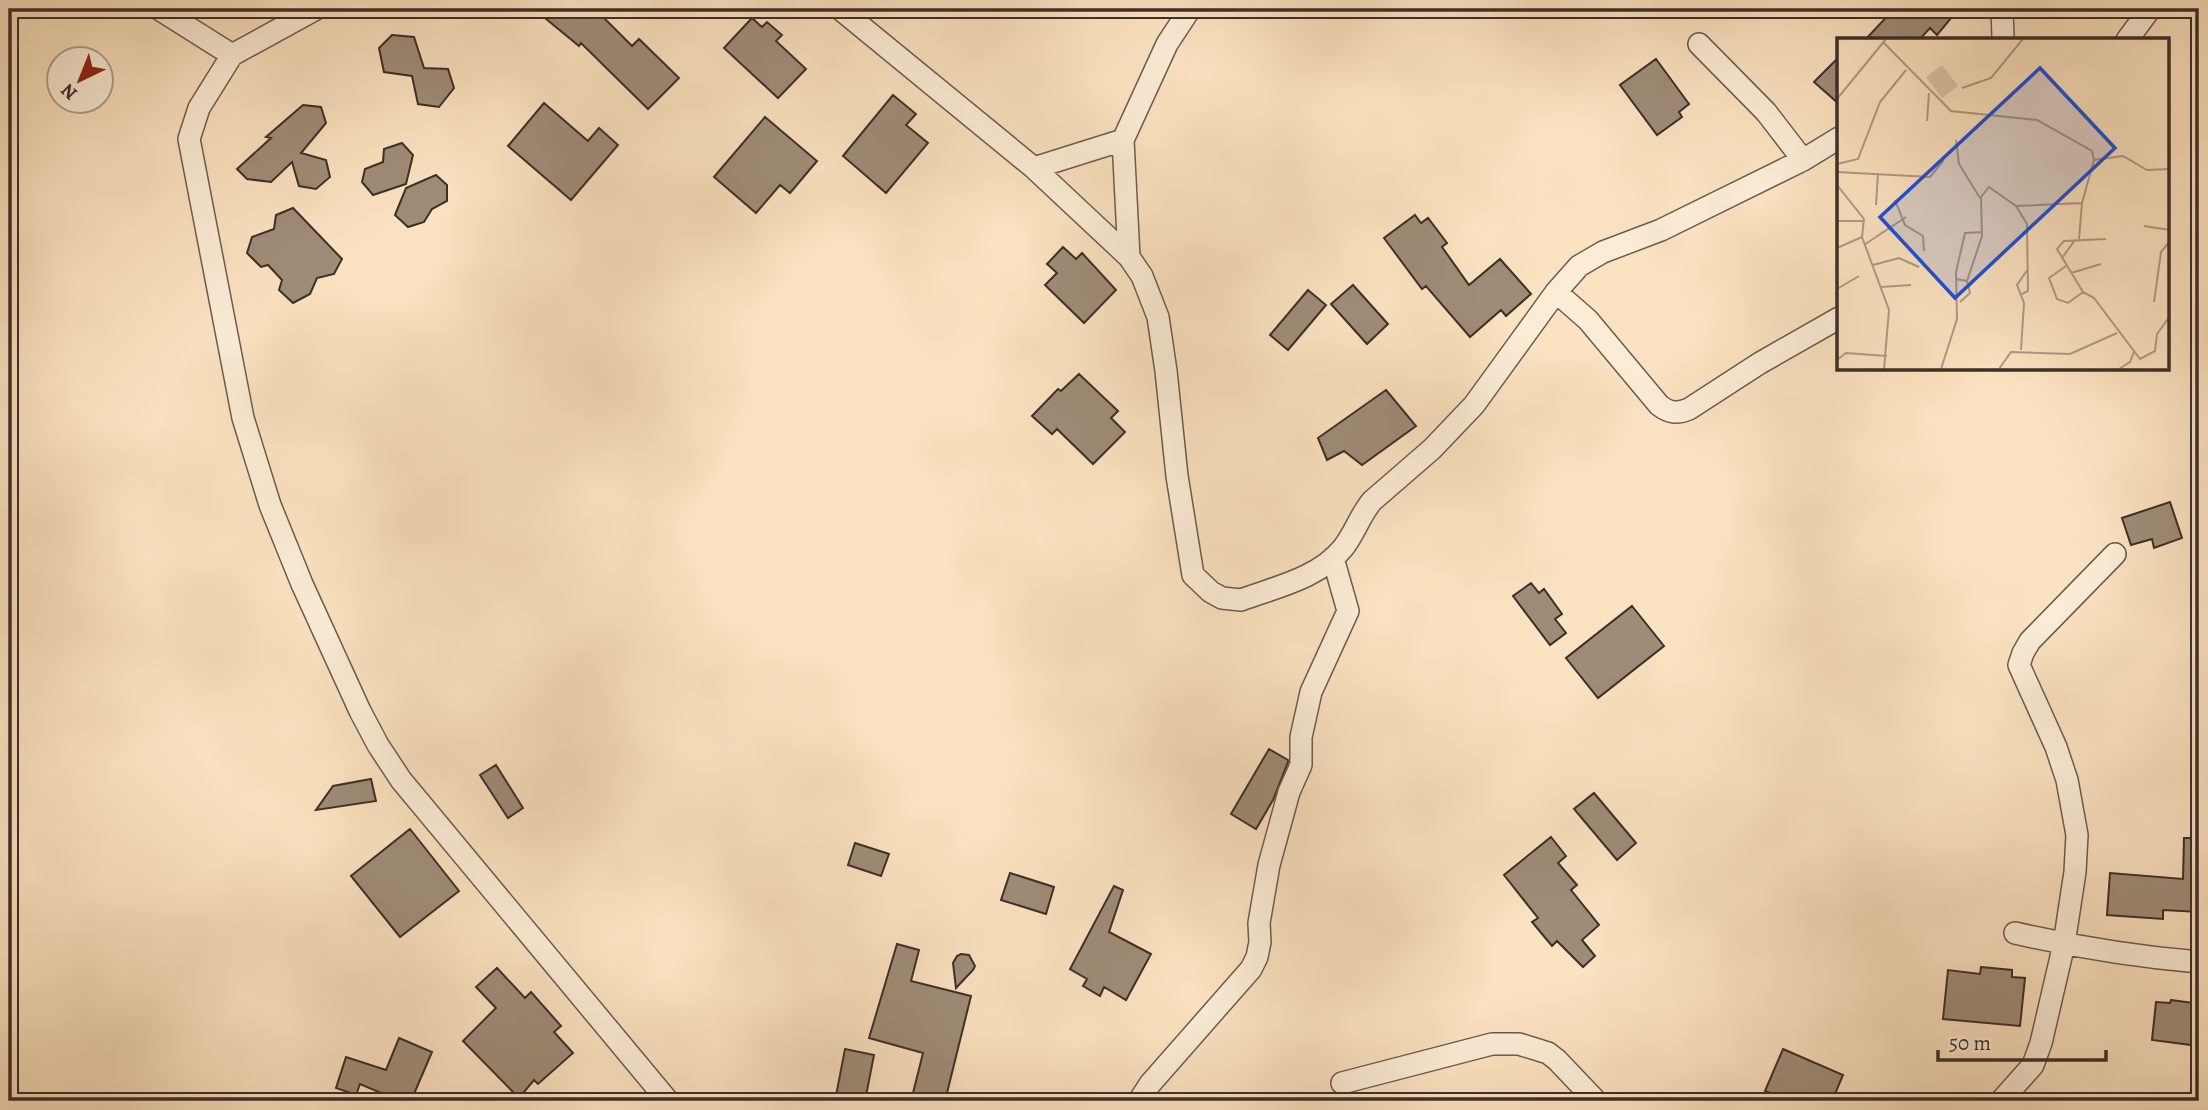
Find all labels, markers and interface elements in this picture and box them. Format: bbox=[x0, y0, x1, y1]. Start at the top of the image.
inset map bbox=[1837, 38, 2170, 371]
north arrow bbox=[46, 46, 116, 116]
text: N bbox=[55, 77, 83, 106]
scale bar bbox=[1938, 1019, 2106, 1063]
text: 50 m bbox=[1949, 1029, 1991, 1057]

